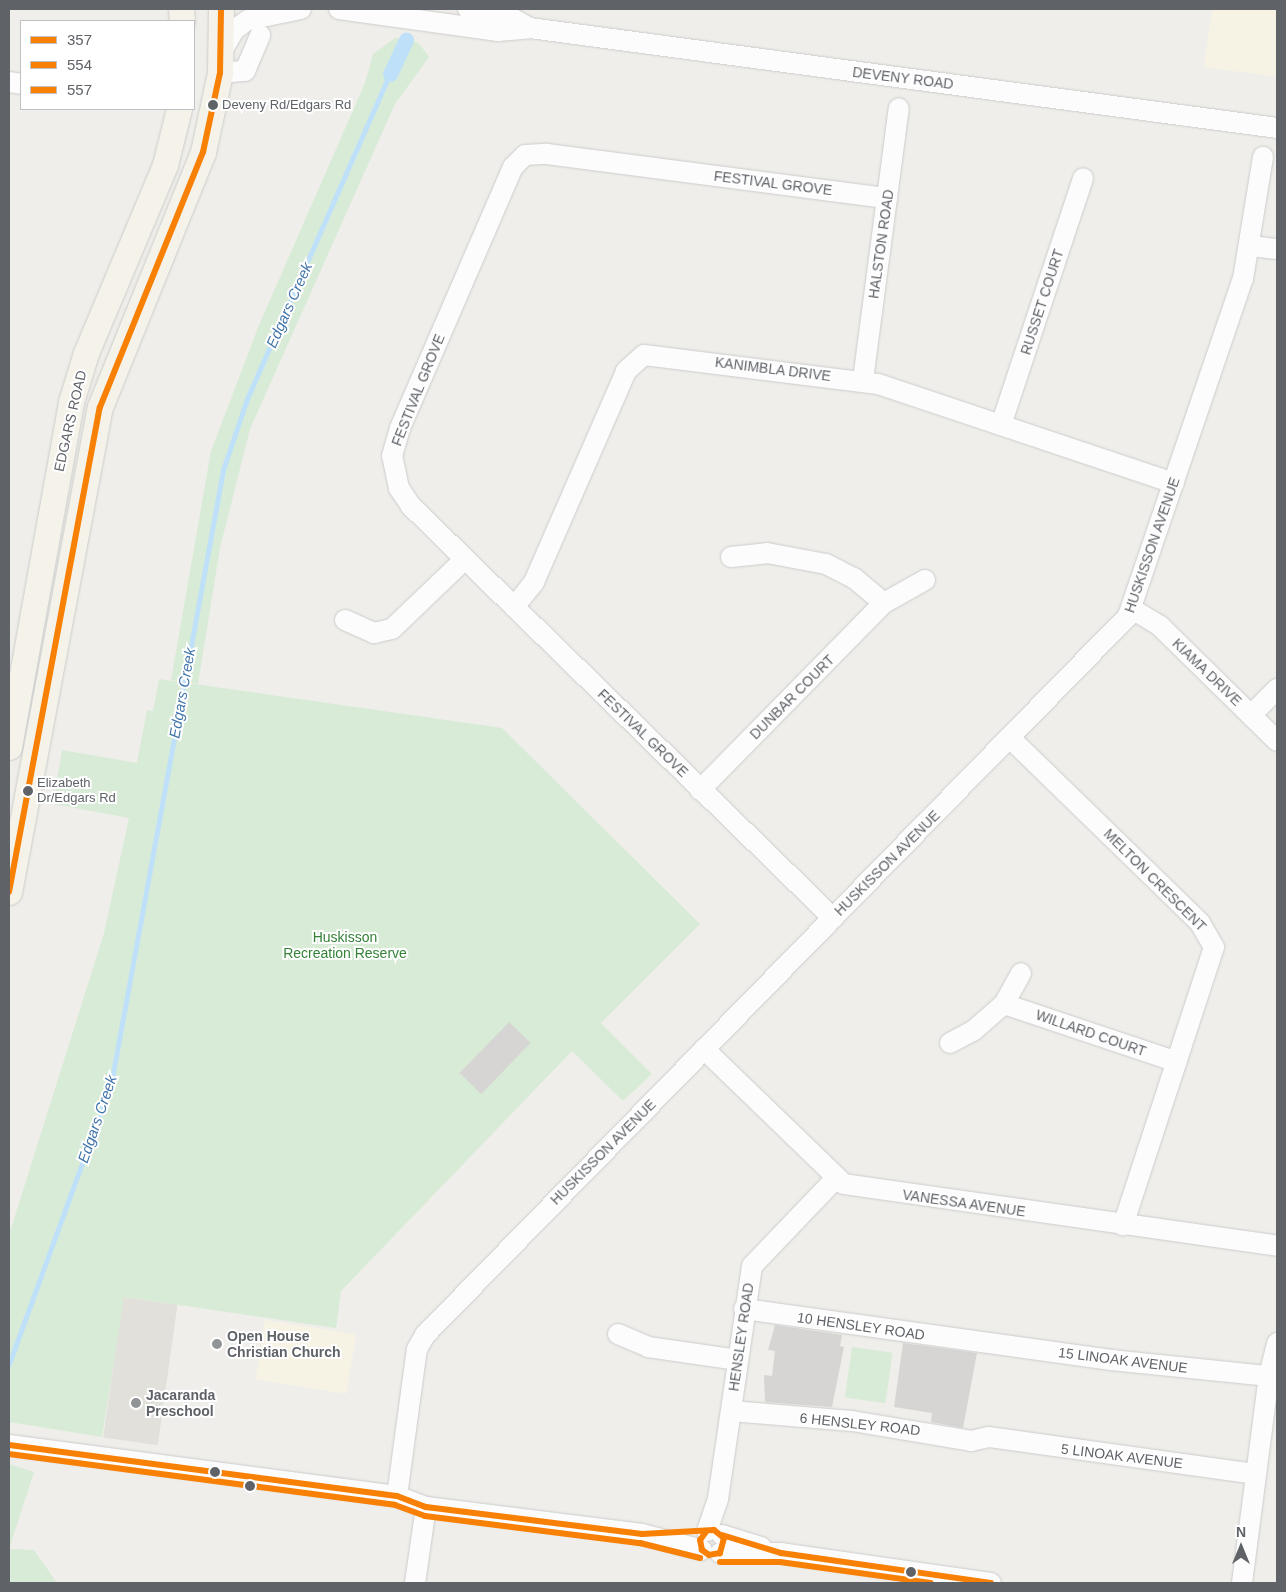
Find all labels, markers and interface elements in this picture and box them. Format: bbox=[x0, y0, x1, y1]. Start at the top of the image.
legend bbox=[20, 20, 195, 110]
text: 357 bbox=[67, 31, 92, 48]
text: 554 bbox=[67, 56, 92, 73]
street label: DEVENY ROAD bbox=[851, 63, 955, 93]
text: 557 bbox=[67, 81, 92, 98]
place label: Deveny Rd/Edgars Rd bbox=[222, 97, 351, 113]
marker: Deveny Rd/Edgars Rd bbox=[208, 100, 218, 110]
street label: FESTIVAL GROVE bbox=[713, 167, 833, 199]
street label: HALSTON ROAD bbox=[865, 188, 897, 300]
street label: RUSSET COURT bbox=[1017, 247, 1067, 357]
water label: Edgars Creek bbox=[262, 259, 316, 351]
street label: FESTIVAL GROVE bbox=[388, 331, 448, 449]
street label: KANIMBLA DRIVE bbox=[714, 354, 832, 384]
street label: EDGARS ROAD bbox=[50, 369, 90, 473]
street label: HUSKISSON AVENUE bbox=[1121, 475, 1183, 615]
street label: KIAMA DRIVE bbox=[1169, 635, 1245, 709]
water label: Edgars Creek bbox=[165, 646, 199, 740]
street label: DUNBAR COURT bbox=[746, 651, 838, 743]
street label: FESTIVAL GROVE bbox=[594, 685, 692, 781]
place label: Elizabeth Dr/Edgars Rd bbox=[37, 776, 116, 807]
marker: Elizabeth Dr/Edgars Rd bbox=[23, 786, 33, 796]
street label: HUSKISSON AVENUE bbox=[831, 807, 943, 919]
street label: MELTON CRESCENT bbox=[1100, 825, 1210, 935]
park label: Huskisson Recreation Reserve bbox=[283, 929, 407, 962]
street label: WILLARD COURT bbox=[1034, 1006, 1148, 1060]
water label: Edgars Creek bbox=[74, 1073, 120, 1165]
street label: HUSKISSON AVENUE bbox=[547, 1096, 659, 1208]
street label: VANESSA AVENUE bbox=[901, 1186, 1027, 1220]
street label: HENSLEY ROAD bbox=[725, 1282, 757, 1392]
street label: 10 HENSLEY ROAD bbox=[796, 1309, 926, 1343]
place label: Open House Christian Church bbox=[227, 1328, 341, 1360]
marker: Open House Christian Church bbox=[211, 1338, 223, 1350]
street label: 15 LINOAK AVENUE bbox=[1057, 1344, 1189, 1376]
place label: Jacaranda Preschool bbox=[146, 1387, 215, 1420]
marker: Jacaranda Preschool bbox=[130, 1397, 142, 1409]
street label: 6 HENSLEY ROAD bbox=[799, 1409, 921, 1439]
street label: 5 LINOAK AVENUE bbox=[1060, 1440, 1184, 1472]
unlabelled marker bbox=[210, 1467, 220, 1477]
unlabelled marker bbox=[245, 1481, 255, 1491]
north arrow bbox=[1216, 1522, 1266, 1572]
text: N bbox=[1236, 1524, 1246, 1540]
unlabelled marker bbox=[906, 1567, 916, 1577]

